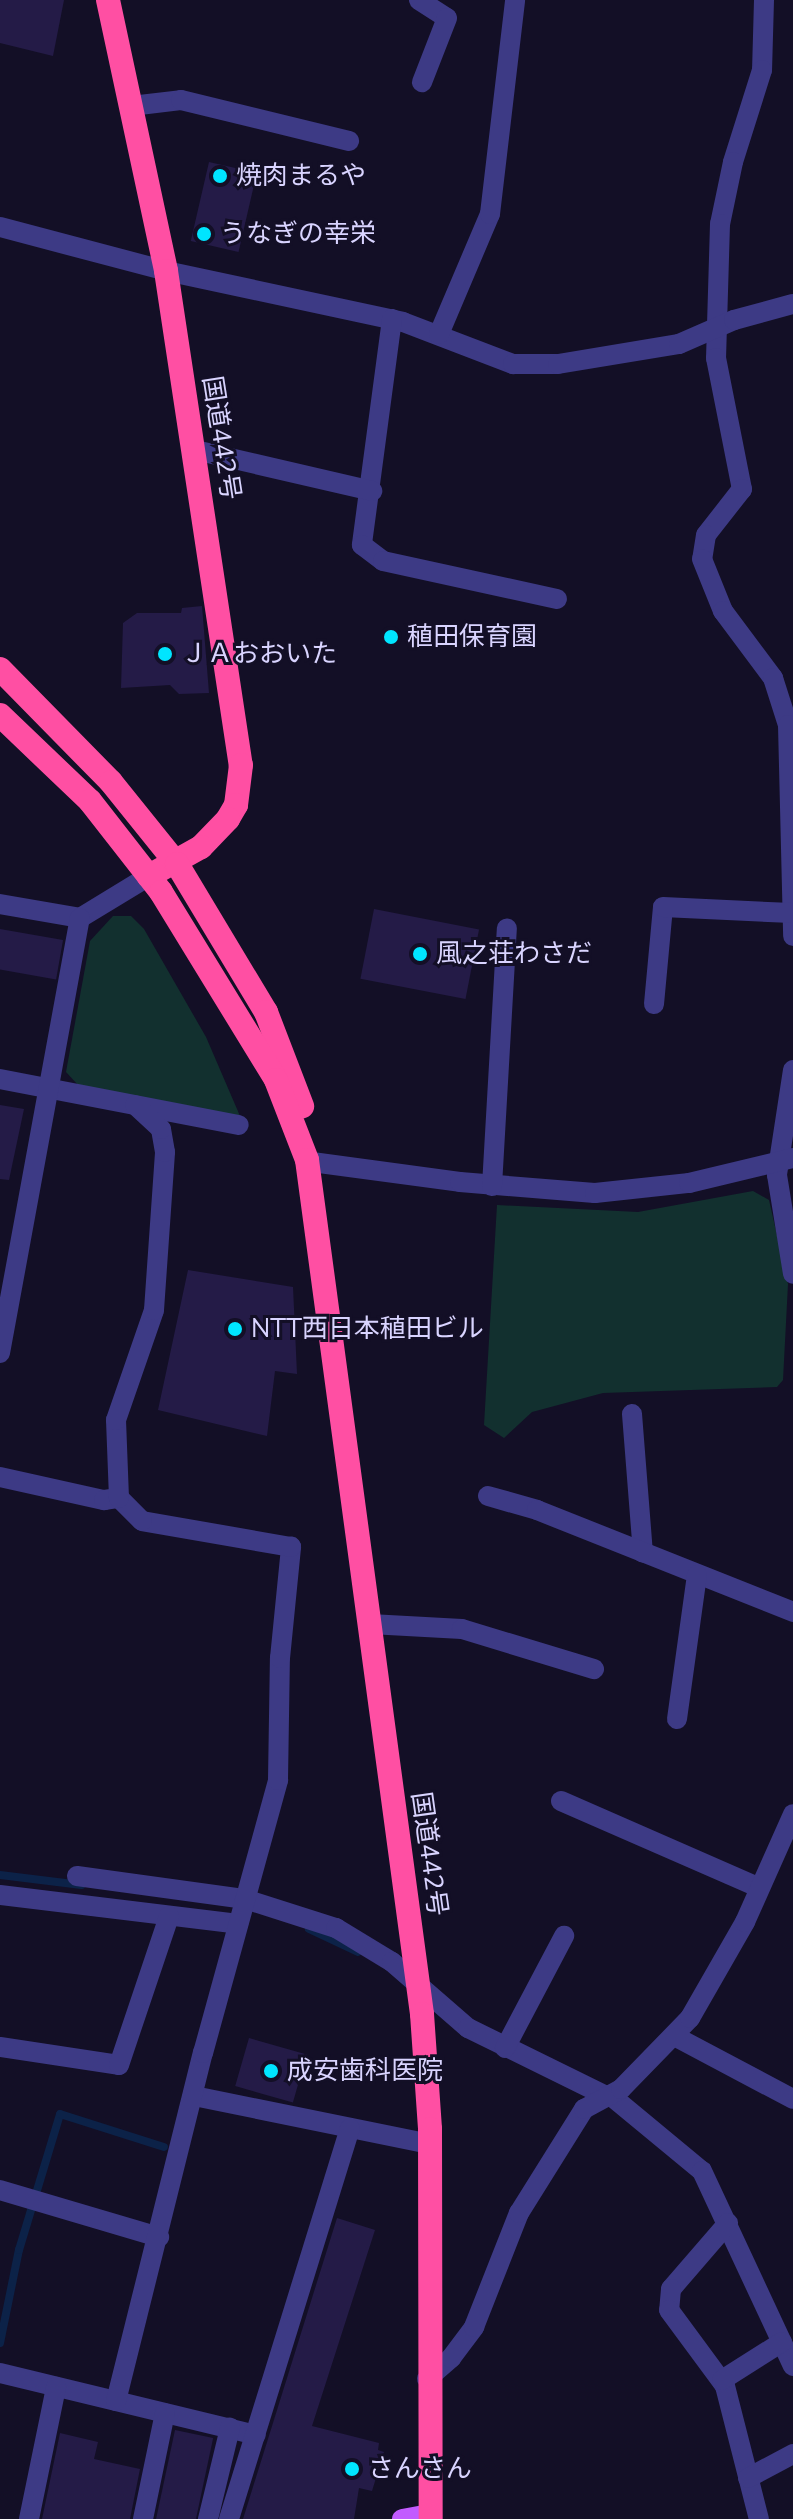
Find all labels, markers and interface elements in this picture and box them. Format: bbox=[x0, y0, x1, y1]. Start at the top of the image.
place label: 焼肉まるや bbox=[236, 160, 366, 192]
marker: 焼肉まるや bbox=[211, 167, 229, 185]
place label: うなぎの幸栄 bbox=[220, 218, 376, 250]
marker: うなぎの幸栄 bbox=[195, 225, 213, 243]
street label: 国道442号 bbox=[196, 374, 246, 502]
place label: 稙田保育園 bbox=[407, 621, 537, 653]
marker: 稙田保育園 bbox=[382, 628, 400, 646]
place label: ＪＡおおいた bbox=[181, 638, 337, 670]
marker: ＪＡおおいた bbox=[156, 645, 174, 663]
place label: 風之荘わさだ bbox=[436, 938, 592, 970]
marker: 風之荘わさだ bbox=[411, 945, 429, 963]
place label: NTT西日本稙田ビル bbox=[251, 1313, 484, 1345]
marker: NTT西日本稙田ビル bbox=[226, 1320, 244, 1338]
street label: 国道442号 bbox=[405, 1790, 453, 1918]
place label: 成安歯科医院 bbox=[287, 2055, 443, 2087]
marker: 成安歯科医院 bbox=[262, 2062, 280, 2080]
place label: さんさん bbox=[368, 2453, 472, 2485]
marker: さんさん bbox=[343, 2460, 361, 2478]

